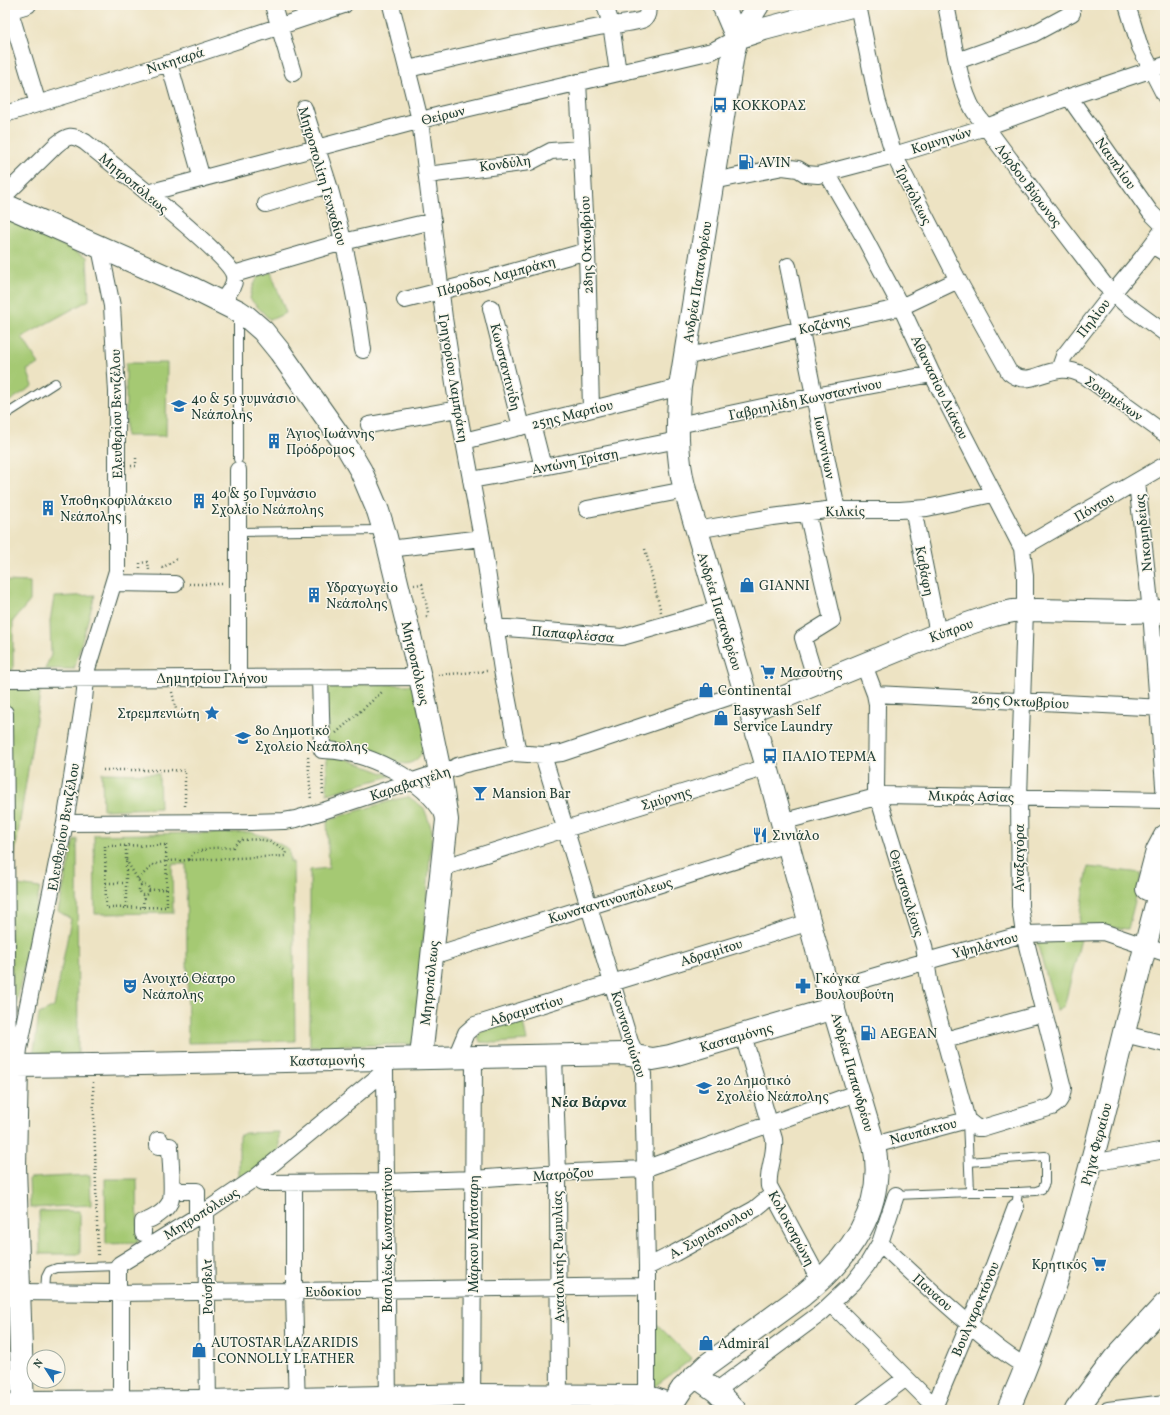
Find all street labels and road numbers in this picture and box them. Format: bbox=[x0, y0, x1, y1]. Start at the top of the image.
street label: Νικηταρά bbox=[144, 43, 207, 80]
street label: Θείρων bbox=[420, 102, 467, 131]
street label: Μητροπολίτη Γενναδίου bbox=[293, 105, 351, 248]
street label: Κομνηνών bbox=[909, 123, 974, 160]
street label: Ναυπλίου bbox=[1090, 134, 1140, 194]
street label: Λόρδου Βύρωνος bbox=[990, 140, 1066, 232]
street label: Μητροπόλεως bbox=[94, 149, 172, 219]
street label: Κονδύλη bbox=[478, 151, 532, 178]
street label: Τριπόλεως bbox=[890, 163, 936, 229]
street label: 28ης Οκτωβρίου bbox=[576, 195, 599, 294]
street label: Ανδρέα Παπανδρέου bbox=[679, 220, 718, 344]
street label: Πάροδος Λαμπράκη bbox=[435, 252, 558, 302]
street label: Πηλίου bbox=[1073, 295, 1116, 342]
street label: Κοζάνης bbox=[797, 311, 852, 340]
street label: Γρηγορίου Λαμπράκη bbox=[433, 312, 472, 444]
street label: Κωνσταντινίδη bbox=[485, 322, 525, 413]
street label: Αθανασίου Διάκου bbox=[905, 333, 972, 443]
street label: Ελευθερίου Βενιζέλου bbox=[107, 349, 128, 479]
street label: Σουρμένων bbox=[1080, 372, 1146, 426]
street label: Γαβριηλίδη Κωνσταντίνου bbox=[727, 375, 884, 426]
street label: 25ης Μαρτίου bbox=[530, 396, 615, 435]
street label: Ιωαννίνων bbox=[808, 414, 839, 481]
street label: Αντώνη Τρίτση bbox=[530, 445, 620, 480]
street label: Πόντου bbox=[1071, 489, 1119, 527]
street label: Νικομηδείας bbox=[1131, 493, 1158, 573]
street label: Κιλκίς bbox=[825, 503, 865, 522]
street label: Καβάφη bbox=[909, 544, 938, 598]
street label: Ανδρέα Παπανδρέου bbox=[692, 550, 746, 673]
street label: Κύπρου bbox=[927, 615, 976, 648]
street label: Μητροπόλεως bbox=[396, 620, 433, 707]
street label: Παπαφλέσσα bbox=[531, 622, 616, 649]
street label: Δημητρίου Γλήνου bbox=[157, 670, 268, 689]
street label: 26ης Οκτωβρίου bbox=[970, 690, 1070, 715]
street label: Ελευθερίου Βενιζέλου bbox=[44, 762, 85, 893]
street label: Καραβαγγέλη bbox=[368, 762, 453, 806]
street label: Σμύρνης bbox=[639, 783, 694, 816]
street label: Μικράς Ασίας bbox=[928, 787, 1014, 808]
street label: Αναξαγόρα bbox=[1011, 823, 1030, 892]
street label: Θεμιστοκλέους bbox=[883, 847, 928, 940]
street label: Κωνσταντινουπόλεως bbox=[546, 874, 675, 929]
street label: Υψηλάντου bbox=[950, 928, 1021, 964]
street label: Αδραμίτου bbox=[678, 935, 745, 972]
street label: Μητροπόλεως bbox=[417, 940, 444, 1027]
street label: Κουντουριώτου bbox=[605, 989, 650, 1080]
street label: Αδραμυττίου bbox=[487, 991, 566, 1032]
street label: Ανδρέα Παπανδρέου bbox=[825, 1011, 878, 1134]
street label: Κασταμόνης bbox=[698, 1019, 775, 1058]
street label: Κασταμονής bbox=[289, 1051, 365, 1072]
street label: Ρήγα Φεραίου bbox=[1077, 1101, 1118, 1188]
street label: Ναυπάκτου bbox=[888, 1114, 959, 1151]
street label: Ματρόζου bbox=[532, 1164, 594, 1187]
street label: Βασιλέως Κωνσταντίνου bbox=[379, 1167, 398, 1313]
street label: Μάρκου Μπότσαρη bbox=[465, 1175, 484, 1293]
street label: Μητροπόλεως bbox=[160, 1184, 243, 1245]
street label: Κολοκοτρώνη bbox=[763, 1188, 819, 1270]
street label: Ανατολικής Ρωμυλίας bbox=[549, 1191, 570, 1323]
street label: Α. Συριόπουλου bbox=[666, 1202, 758, 1264]
street label: Ρούσβελτ bbox=[199, 1259, 218, 1315]
street label: Βουλγαροκτόνου bbox=[948, 1259, 1005, 1360]
street label: Παυαου bbox=[908, 1270, 956, 1316]
street label: Ευδοκίου bbox=[305, 1283, 362, 1302]

